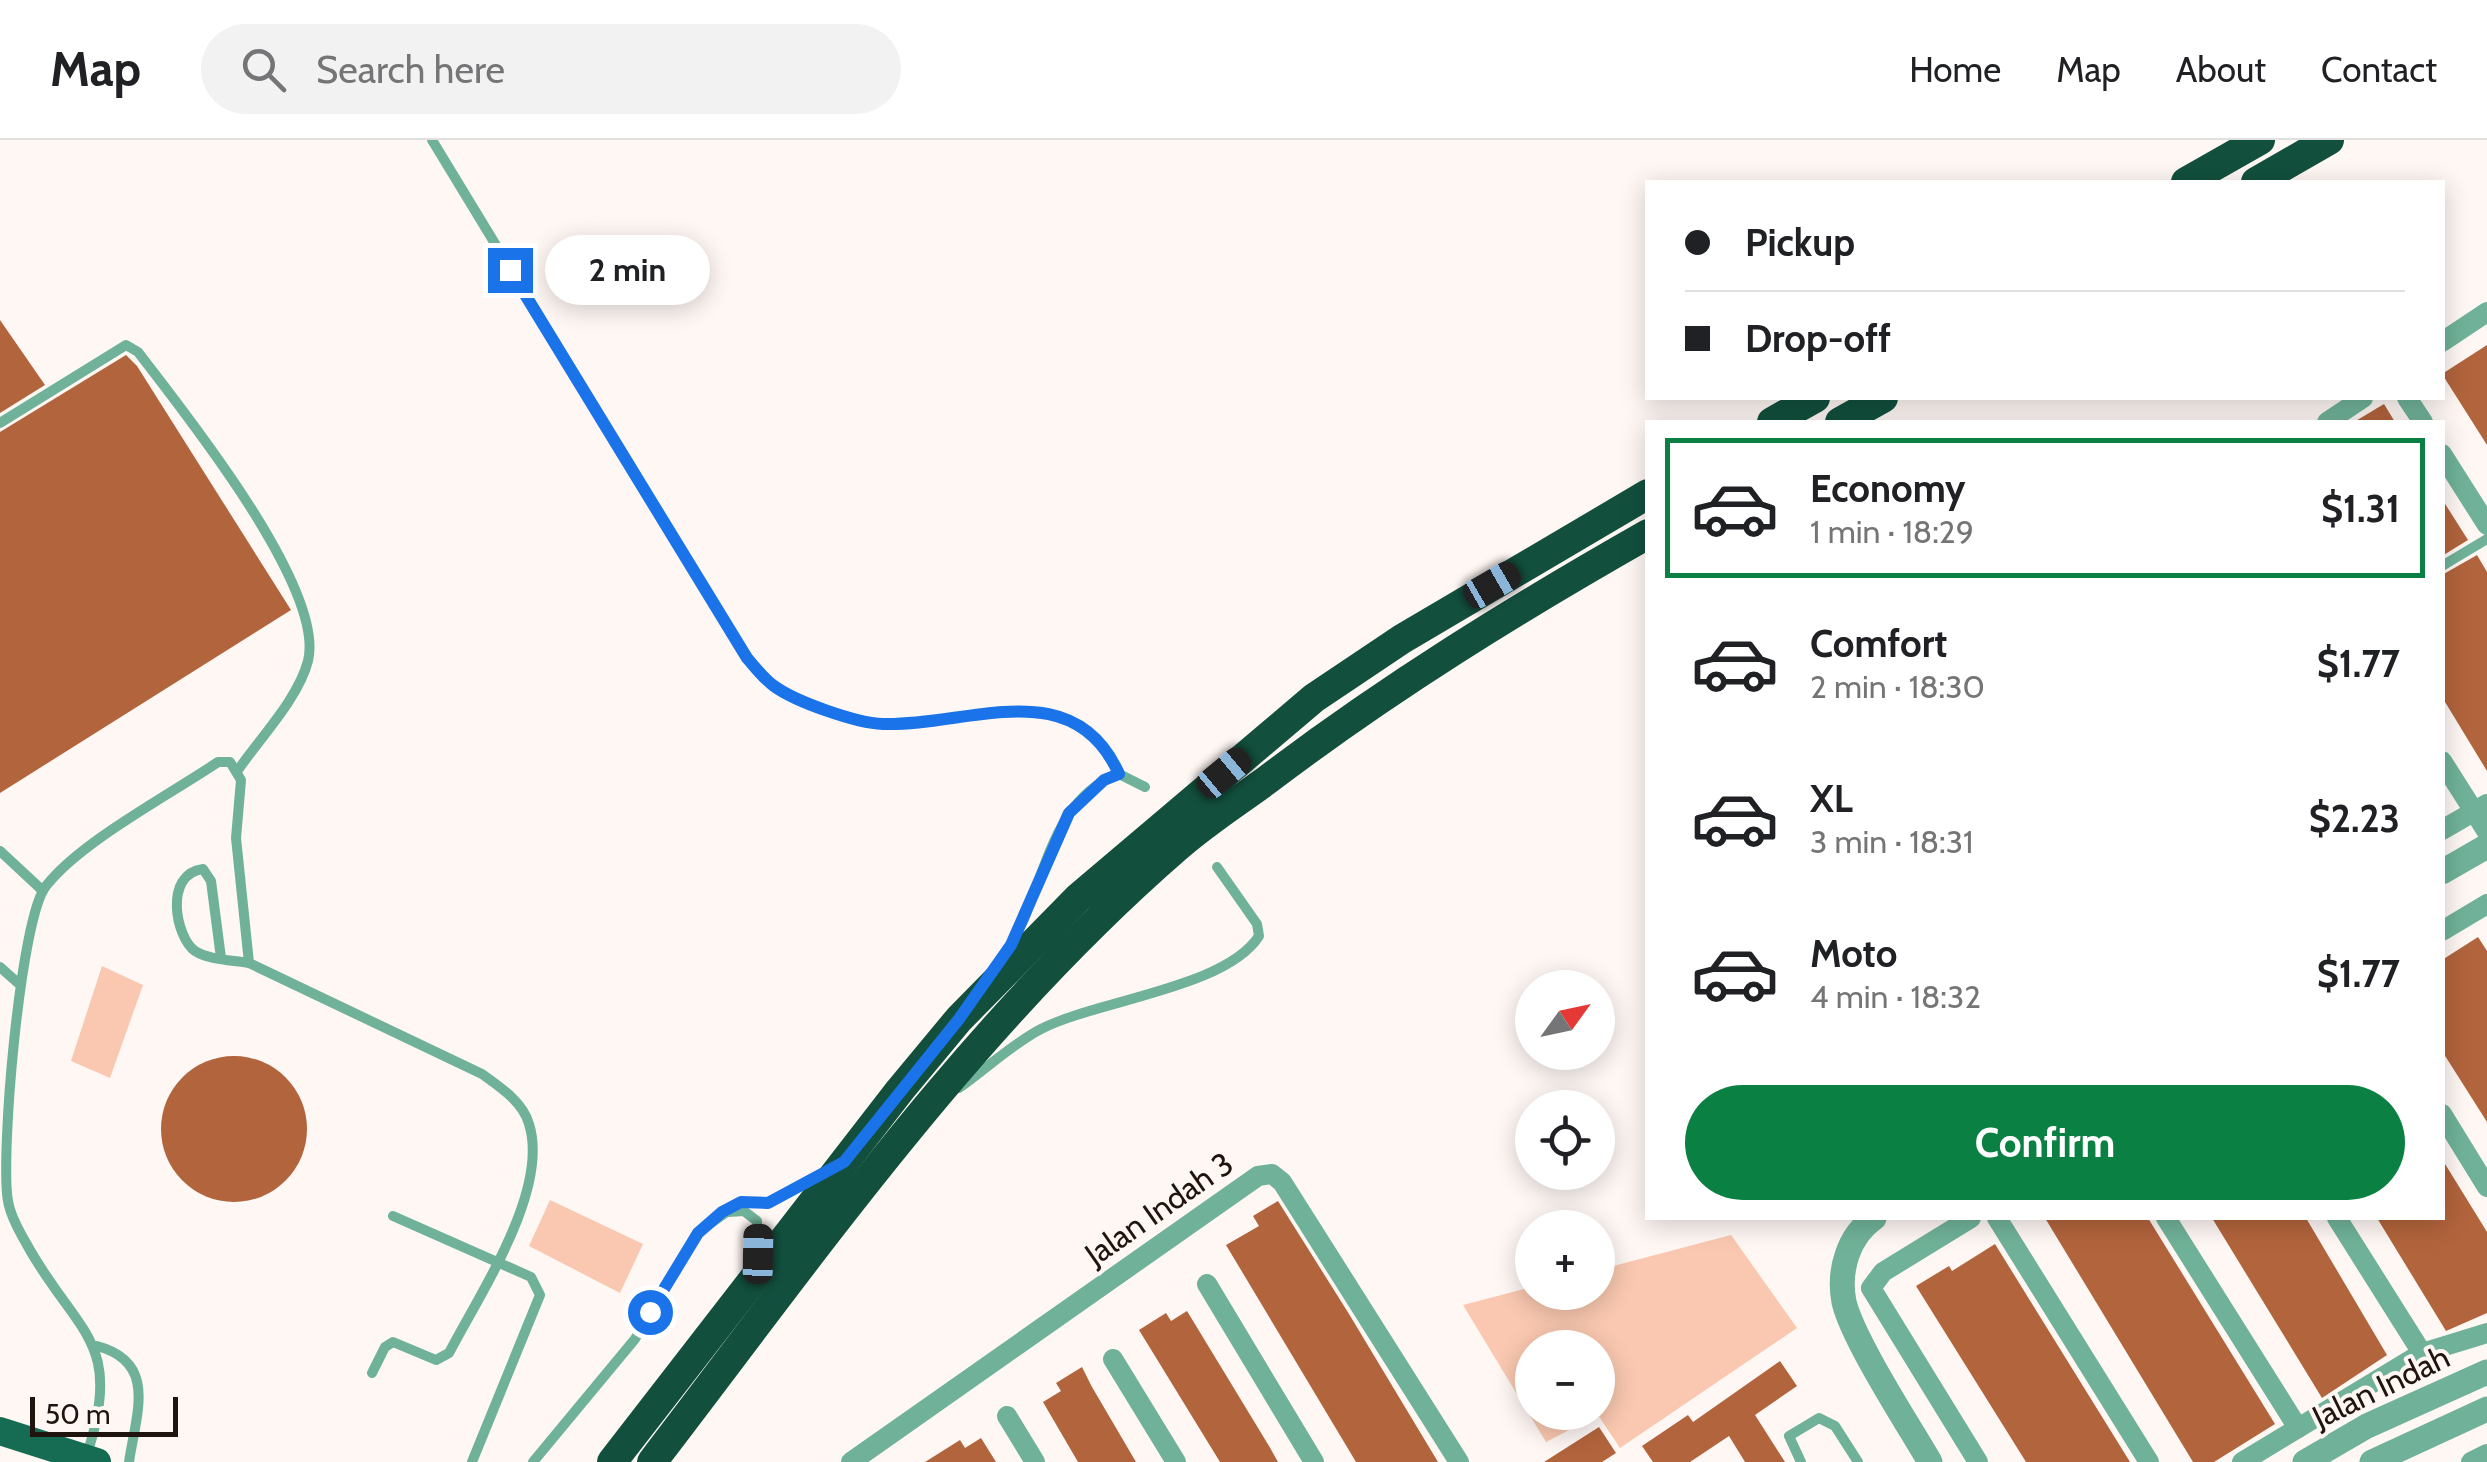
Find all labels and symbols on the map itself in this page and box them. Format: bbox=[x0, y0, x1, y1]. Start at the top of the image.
callout: 2 min bbox=[545, 235, 710, 305]
route end bbox=[488, 248, 533, 293]
car bbox=[1459, 557, 1525, 613]
car bbox=[1191, 742, 1257, 804]
north arrow bbox=[1515, 970, 1615, 1070]
street label: Jalan Indah 3 bbox=[1076, 1143, 1240, 1274]
car bbox=[742, 1224, 774, 1284]
route start bbox=[628, 1290, 673, 1335]
street label: Jalan Indah bbox=[2305, 1337, 2456, 1437]
scale bar bbox=[30, 1392, 178, 1436]

